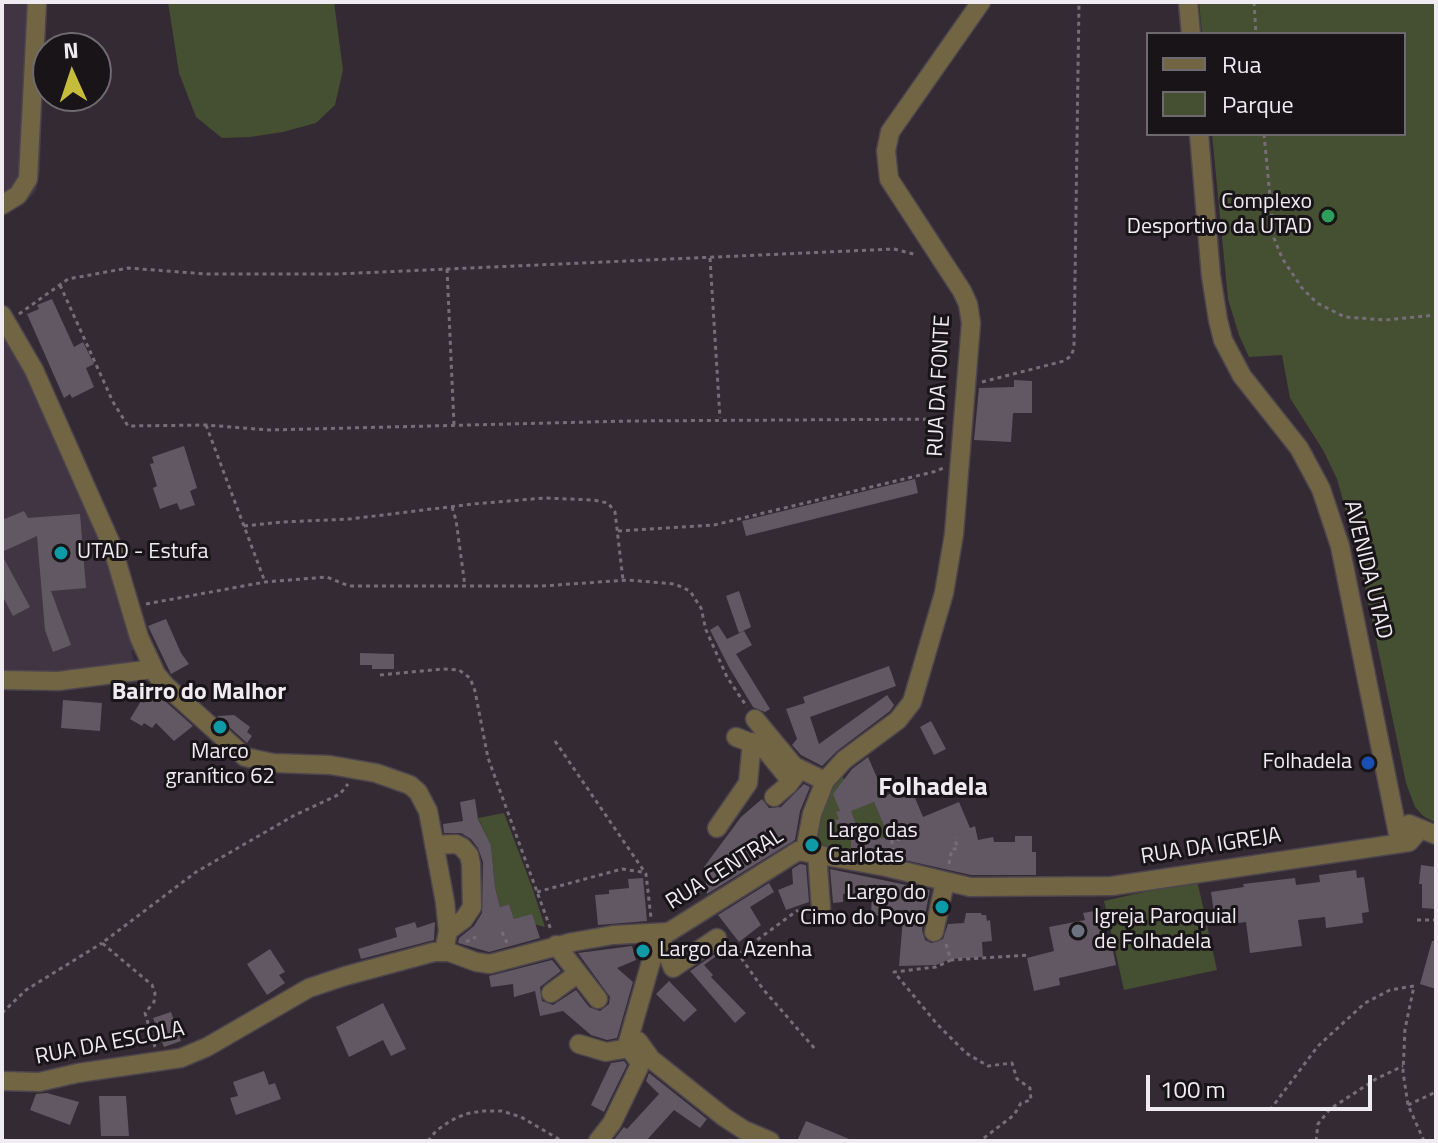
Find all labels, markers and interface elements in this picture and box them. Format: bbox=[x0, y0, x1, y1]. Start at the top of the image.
north arrow bbox=[32, 32, 112, 112]
legend bbox=[1146, 32, 1406, 136]
text: N bbox=[62, 33, 79, 67]
text: Rua bbox=[1222, 46, 1261, 82]
text: Parque bbox=[1222, 86, 1294, 122]
place label: Complexo Desportivo da UTAD bbox=[1127, 190, 1312, 242]
marker: Complexo Desportivo da UTAD bbox=[1319, 207, 1337, 225]
street label: RUA DA FONTE bbox=[923, 314, 957, 458]
street label: AVENIDA UTAD bbox=[1337, 498, 1397, 642]
place label: UTAD - Estufa bbox=[77, 540, 208, 566]
marker: UTAD - Estufa bbox=[52, 544, 70, 562]
district label: Bairro do Malhor bbox=[112, 679, 286, 707]
marker: Marco granítico 62 bbox=[211, 718, 229, 736]
place label: Marco granítico 62 bbox=[165, 740, 275, 792]
place label: Folhadela bbox=[1262, 750, 1352, 776]
marker: Folhadela bbox=[1359, 754, 1377, 772]
district label: Folhadela bbox=[878, 773, 988, 805]
place label: Largo das Carlotas bbox=[828, 819, 918, 870]
street label: RUA DA IGREJA bbox=[1139, 823, 1283, 871]
street label: RUA CENTRAL bbox=[662, 824, 788, 916]
marker: Largo das Carlotas bbox=[803, 836, 821, 854]
place label: Largo do Cimo do Povo bbox=[800, 881, 926, 932]
marker: Largo do Cimo do Povo bbox=[933, 898, 951, 916]
place label: Igreja Paroquial de Folhadela bbox=[1094, 905, 1237, 956]
marker: Igreja Paroquial de Folhadela bbox=[1069, 922, 1087, 940]
place label: Largo da Azenha bbox=[659, 938, 812, 964]
marker: Largo da Azenha bbox=[634, 942, 652, 960]
street label: RUA DA ESCOLA bbox=[33, 1017, 187, 1071]
scale bar bbox=[1150, 1059, 1376, 1109]
text: 100 m bbox=[1160, 1071, 1226, 1107]

